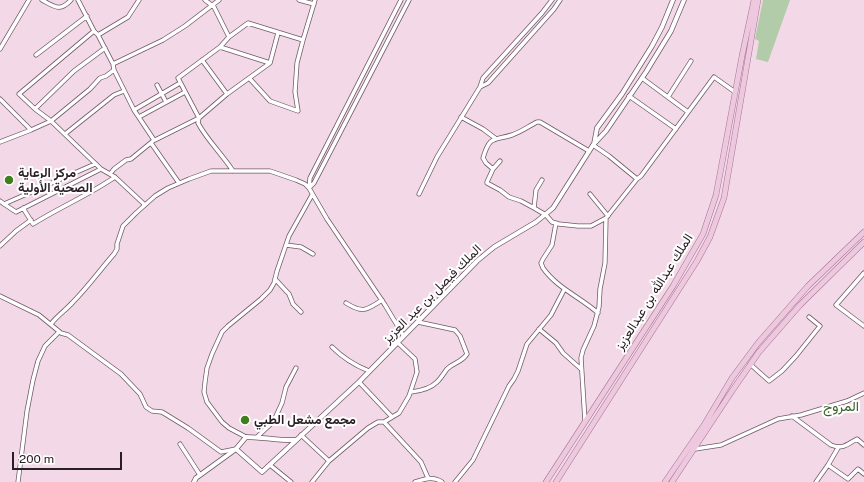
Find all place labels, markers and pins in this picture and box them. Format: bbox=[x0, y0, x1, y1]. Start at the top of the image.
place label: مركز الرعاية الصحية الأولية bbox=[18, 165, 93, 196]
marker: مركز الرعاية الصحية الأولية bbox=[3, 174, 15, 186]
place label: مجمع مشعل الطبي bbox=[254, 412, 356, 428]
marker: مجمع مشعل الطبي bbox=[239, 414, 251, 426]

